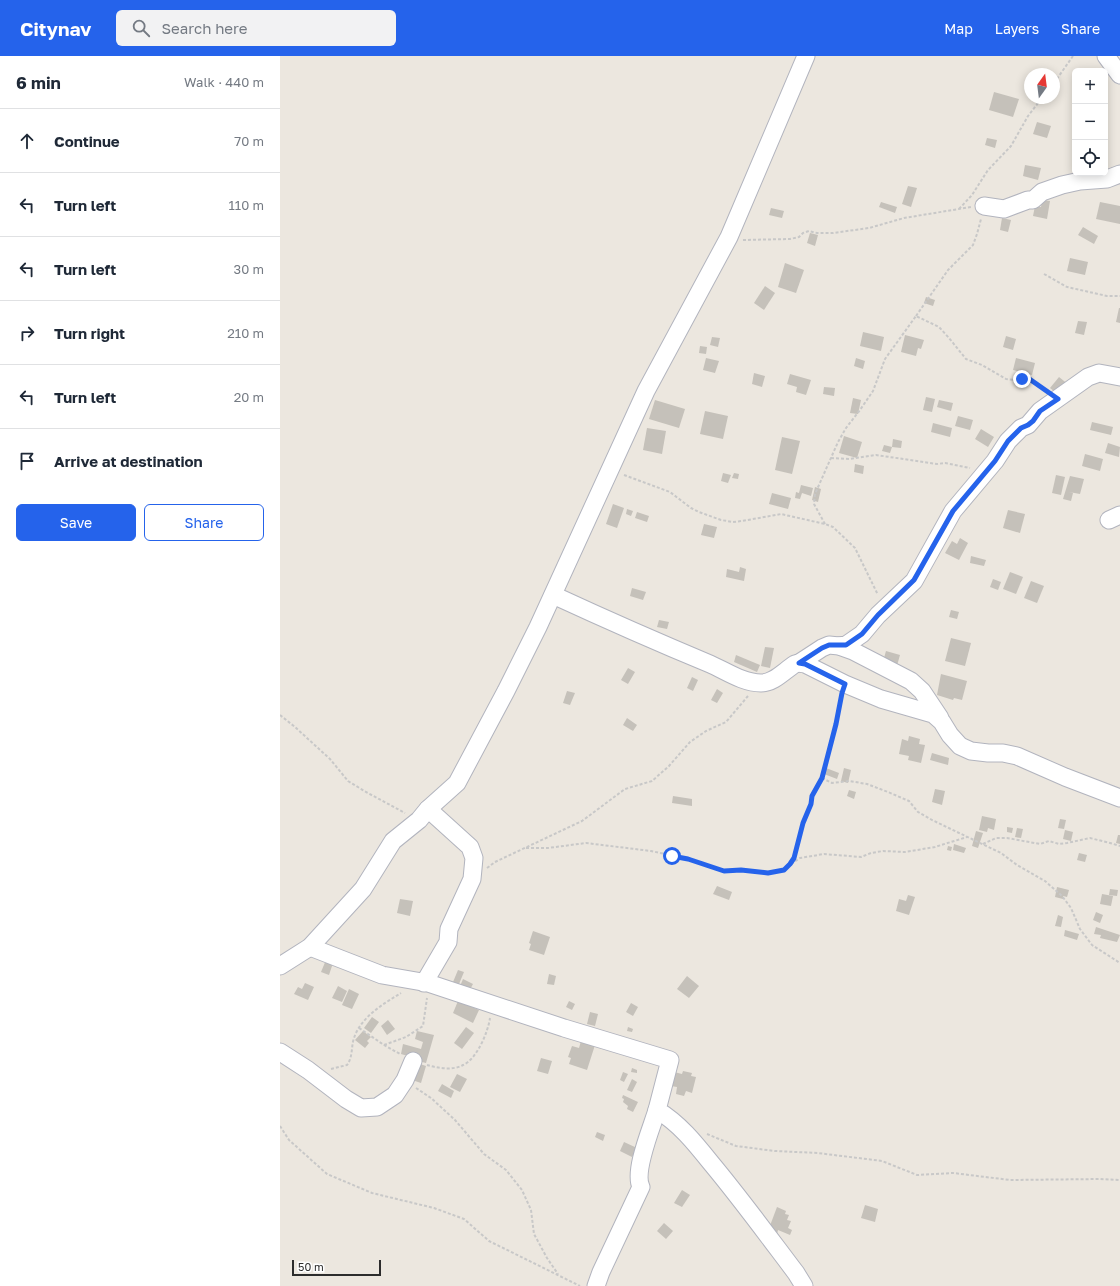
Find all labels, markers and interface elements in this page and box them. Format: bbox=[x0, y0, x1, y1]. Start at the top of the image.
search box bbox=[116, 10, 396, 46]
text: Citynav bbox=[20, 17, 92, 40]
icon: search bbox=[130, 17, 152, 39]
text: Search here bbox=[162, 19, 247, 37]
text: Map bbox=[944, 20, 973, 37]
text: Layers bbox=[995, 20, 1039, 37]
text: Share bbox=[1061, 20, 1100, 37]
north arrow bbox=[1024, 68, 1060, 104]
map controls bbox=[1072, 68, 1108, 176]
button: + bbox=[1072, 68, 1108, 104]
text: 6 min bbox=[16, 72, 61, 93]
text: Walk · 440 m bbox=[184, 74, 264, 90]
button: − bbox=[1072, 104, 1108, 140]
icon: ahead bbox=[16, 130, 38, 152]
text: Continue bbox=[54, 132, 120, 150]
text: 70 m bbox=[234, 133, 264, 149]
button: locate bbox=[1072, 140, 1108, 176]
icon: left bbox=[16, 194, 38, 216]
text: Turn left bbox=[54, 196, 116, 214]
text: 110 m bbox=[229, 197, 264, 213]
icon: left bbox=[16, 258, 38, 280]
text: Turn left bbox=[54, 260, 116, 278]
text: 30 m bbox=[234, 261, 264, 277]
icon: right bbox=[16, 322, 38, 344]
text: Turn right bbox=[54, 324, 125, 342]
text: 210 m bbox=[227, 325, 264, 341]
route end bbox=[1013, 370, 1031, 388]
icon: left bbox=[16, 386, 38, 408]
text: Turn left bbox=[54, 388, 116, 406]
text: 20 m bbox=[234, 389, 264, 405]
icon: arrive bbox=[16, 450, 38, 472]
text: Arrive at destination bbox=[54, 452, 203, 470]
button: Save bbox=[16, 504, 136, 541]
button: Share bbox=[144, 504, 264, 541]
route start bbox=[663, 847, 681, 865]
scale bar bbox=[292, 1258, 381, 1277]
text: 50 m bbox=[298, 1260, 324, 1273]

